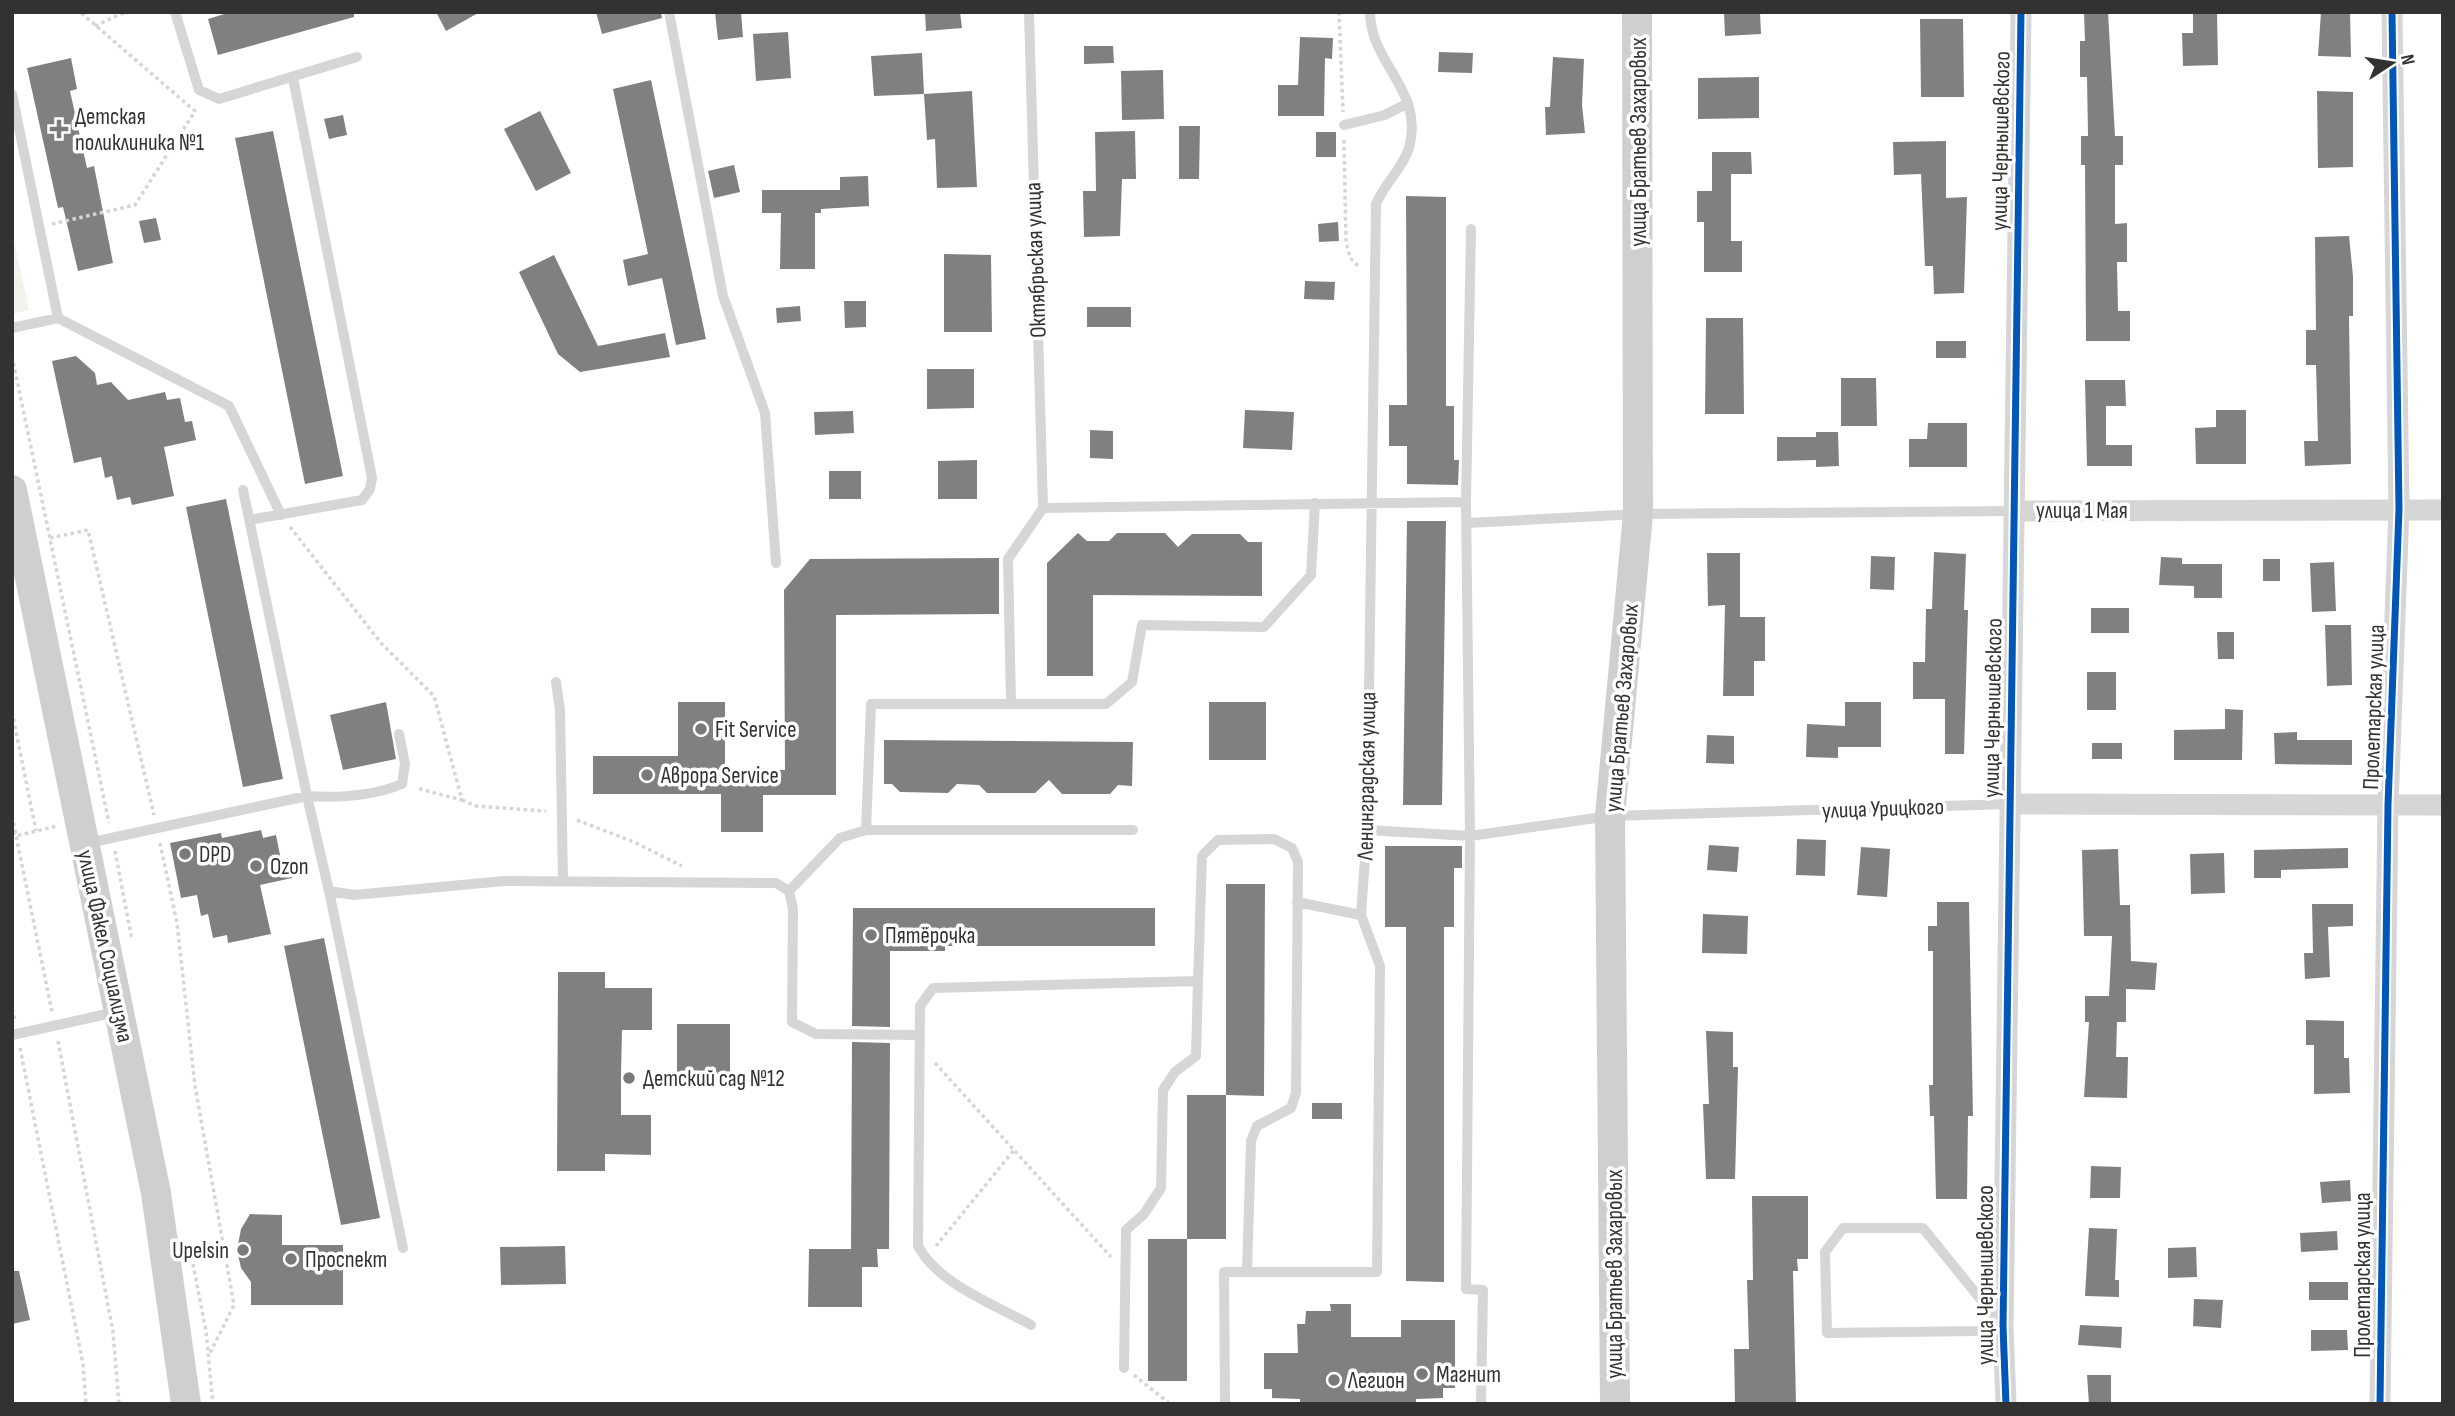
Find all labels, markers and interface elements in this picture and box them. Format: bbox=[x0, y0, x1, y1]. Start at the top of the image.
north arrow bbox=[2357, 28, 2427, 98]
street label: улица Братьев Захаровых bbox=[1625, 37, 1653, 247]
street label: улица Чернышевского bbox=[1985, 51, 2017, 231]
text: N bbox=[2395, 52, 2419, 67]
place label: Детская поликлиника №1 bbox=[75, 103, 204, 157]
marker: Детская поликлиника №1 bbox=[49, 119, 69, 139]
street label: Октябрьская улица bbox=[1019, 182, 1053, 338]
street label: улица 1 Мая bbox=[2036, 497, 2128, 525]
street label: улица Братьев Захаровых bbox=[1599, 602, 1645, 814]
street label: улица Чернышевского bbox=[1977, 618, 2009, 798]
street label: Пролетарская улица bbox=[2357, 624, 2391, 790]
street label: Ленинградская улица bbox=[1352, 691, 1382, 862]
place label: Fit Service bbox=[715, 716, 796, 744]
marker: Fit Service bbox=[693, 721, 709, 737]
place label: Аврора Service bbox=[660, 762, 779, 790]
marker: Аврора Service bbox=[639, 767, 655, 783]
street label: улица Урицкого bbox=[1821, 793, 1945, 825]
place label: DPD bbox=[199, 841, 231, 869]
marker: DPD bbox=[177, 846, 193, 862]
street label: улица Факел Социализма bbox=[71, 847, 139, 1045]
place label: Ozon bbox=[270, 853, 309, 881]
marker: Ozon bbox=[248, 858, 264, 874]
place label: Пятёрочка bbox=[885, 922, 975, 950]
marker: Пятёрочка bbox=[863, 927, 879, 943]
place label: Детский сад №12 bbox=[643, 1065, 785, 1093]
marker: Детский сад №12 bbox=[621, 1070, 637, 1086]
street label: улица Братьев Захаровых bbox=[1601, 1169, 1629, 1379]
street label: улица Чернышевского bbox=[1972, 1185, 2000, 1365]
street label: Пролетарская улица bbox=[2349, 1192, 2377, 1358]
place label: Upelsin bbox=[172, 1237, 229, 1265]
marker: Upelsin bbox=[235, 1242, 251, 1258]
place label: Проспект bbox=[305, 1246, 387, 1274]
marker: Проспект bbox=[283, 1251, 299, 1267]
place label: Магнит bbox=[1436, 1361, 1501, 1389]
marker: Магнит bbox=[1414, 1366, 1430, 1382]
place label: Легион bbox=[1347, 1367, 1405, 1395]
marker: Легион bbox=[1326, 1372, 1342, 1388]

